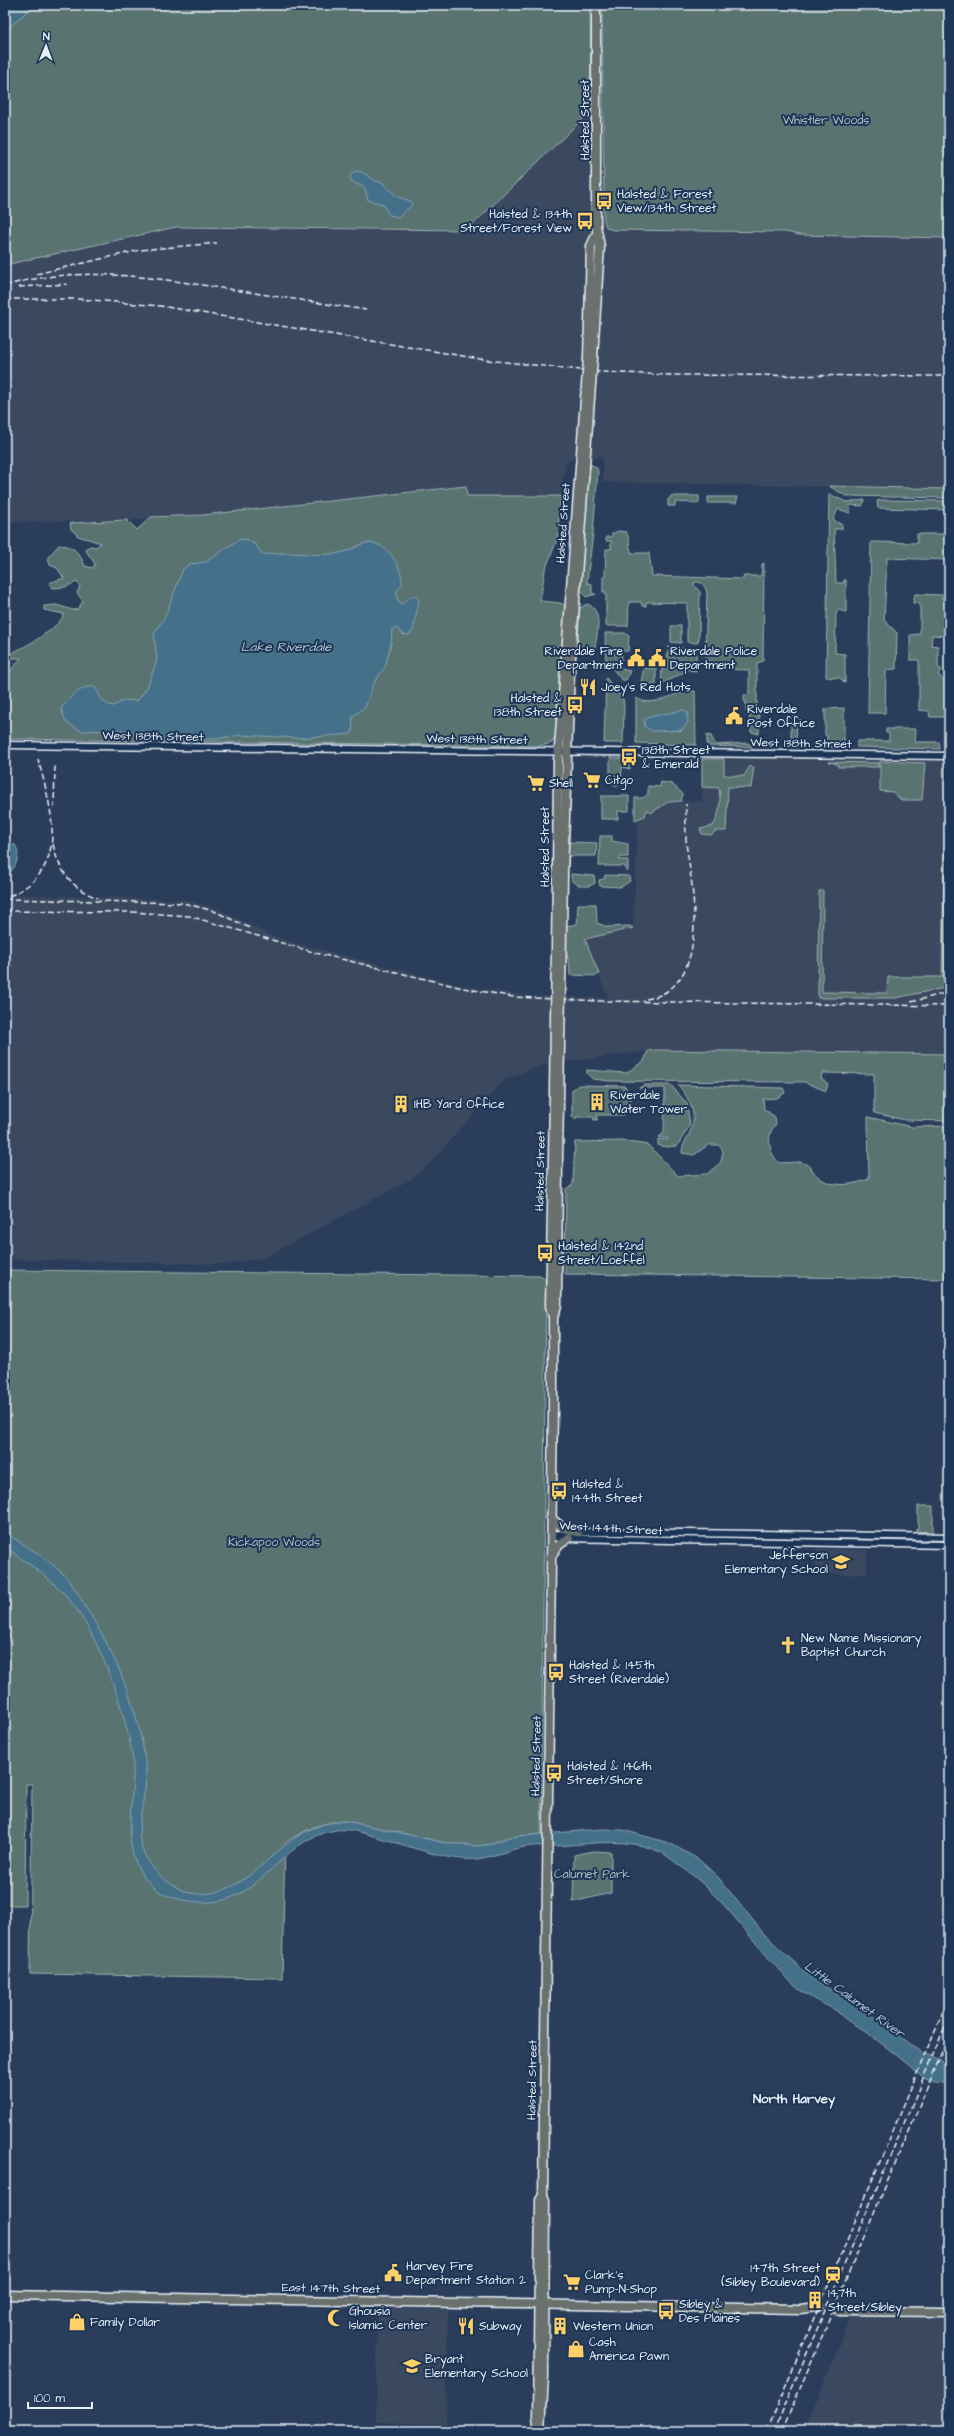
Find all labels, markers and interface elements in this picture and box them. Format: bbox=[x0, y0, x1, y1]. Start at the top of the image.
north arrow bbox=[26, 26, 66, 66]
text: N bbox=[43, 29, 50, 44]
street label: Halsted Street bbox=[577, 80, 594, 160]
park label: Whistler Woods bbox=[783, 112, 869, 129]
place label: Halsted & Forest View/134th Street bbox=[617, 186, 717, 217]
bus stop icon: Halsted & Forest View/134th Street bbox=[594, 191, 614, 211]
place label: Halsted & 134th Street/Forest View bbox=[460, 206, 572, 237]
bus stop icon: Halsted & 134th Street/Forest View bbox=[575, 211, 595, 231]
street label: Halsted Street bbox=[552, 482, 575, 564]
water label: Lake Riverdale bbox=[241, 638, 332, 656]
place label: Riverdale Fire Department bbox=[545, 643, 624, 674]
place label: Riverdale Police Department bbox=[670, 643, 758, 674]
public building icon: Riverdale Fire Department bbox=[626, 648, 646, 668]
public building icon: Riverdale Police Department bbox=[647, 648, 667, 668]
restaurant icon: Joey's Red Hots bbox=[578, 677, 598, 697]
place label: Joey's Red Hots bbox=[601, 679, 691, 697]
place label: Halsted & 138th Street bbox=[494, 690, 562, 721]
bus stop icon: Halsted & 138th Street bbox=[565, 695, 585, 715]
place label: Riverdale Post Office bbox=[747, 701, 816, 732]
public building icon: Riverdale Post Office bbox=[724, 706, 744, 726]
street label: West 138th Street bbox=[102, 727, 204, 746]
street label: West 138th Street bbox=[426, 730, 528, 749]
street label: West 138th Street bbox=[750, 734, 852, 753]
place label: 138th Street & Emerald bbox=[642, 742, 710, 773]
bus stop icon: 138th Street & Emerald bbox=[619, 747, 639, 767]
supermarket icon: Citgo bbox=[582, 770, 602, 790]
place label: Citgo bbox=[605, 772, 633, 790]
supermarket icon: Shell bbox=[526, 773, 546, 793]
place label: Shell bbox=[549, 775, 573, 792]
street label: Halsted Street bbox=[537, 807, 554, 887]
place label: Riverdale Water Tower bbox=[610, 1087, 688, 1118]
building icon: Riverdale Water Tower bbox=[587, 1092, 607, 1112]
building icon: IHB Yard Office bbox=[391, 1094, 411, 1114]
place label: IHB Yard Office bbox=[414, 1096, 505, 1113]
street label: Halsted Street bbox=[531, 1130, 550, 1211]
place label: Halsted & 142nd Street/Loeffel bbox=[558, 1238, 645, 1269]
bus stop icon: Halsted & 142nd Street/Loeffel bbox=[535, 1243, 555, 1263]
place label: Halsted & 144th Street bbox=[572, 1476, 643, 1507]
bus stop icon: Halsted & 144th Street bbox=[549, 1481, 569, 1501]
street label: West 144th Street bbox=[559, 1517, 663, 1540]
park label: Kickapoo Woods bbox=[228, 1534, 320, 1551]
place label: Jefferson Elementary School bbox=[725, 1547, 828, 1579]
school or university icon: Jefferson Elementary School bbox=[831, 1552, 851, 1572]
place label: New Name Missionary Baptist Church bbox=[801, 1630, 922, 1661]
church icon: New Name Missionary Baptist Church bbox=[778, 1635, 798, 1655]
place label: Halsted & 145th Street (Riverdale) bbox=[569, 1657, 669, 1688]
bus stop icon: Halsted & 145th Street (Riverdale) bbox=[546, 1662, 566, 1682]
street label: Halsted Street bbox=[527, 1715, 546, 1796]
place label: Halsted & 146th Street/Shore bbox=[567, 1758, 652, 1789]
bus stop icon: Halsted & 146th Street/Shore bbox=[544, 1763, 564, 1783]
park label: Calumet Park bbox=[554, 1866, 631, 1883]
water label: Little Calumet River bbox=[801, 1957, 910, 2043]
street label: Halsted Street bbox=[523, 2039, 542, 2120]
district label: North Harvey bbox=[753, 2090, 836, 2109]
place label: Harvey Fire Department Station 2 bbox=[406, 2258, 526, 2289]
place label: 147th Street (Sibley Boulevard) bbox=[721, 2260, 820, 2292]
public building icon: Harvey Fire Department Station 2 bbox=[383, 2263, 403, 2283]
station icon: 147th Street (Sibley Boulevard) bbox=[823, 2265, 843, 2285]
place label: Clark's Pump-N-Shop bbox=[585, 2267, 657, 2298]
supermarket icon: Clark's Pump-N-Shop bbox=[562, 2272, 582, 2292]
street label: East 147th Street bbox=[282, 2279, 381, 2298]
place label: 147th Street/Sibley bbox=[828, 2285, 902, 2317]
building icon: 147th Street/Sibley bbox=[805, 2290, 825, 2310]
place label: Sibley & Des Plaines bbox=[679, 2296, 740, 2327]
bus stop icon: Sibley & Des Plaines bbox=[656, 2301, 676, 2321]
place label: Ghousia Islamic Center bbox=[349, 2303, 428, 2334]
mosque icon: Ghousia Islamic Center bbox=[326, 2308, 346, 2328]
shop icon: Family Dollar bbox=[67, 2312, 87, 2332]
place label: Family Dollar bbox=[90, 2314, 160, 2332]
restaurant icon: Subway bbox=[456, 2316, 476, 2336]
building icon: Western Union bbox=[550, 2316, 570, 2336]
place label: Subway bbox=[479, 2318, 522, 2336]
place label: Western Union bbox=[573, 2318, 653, 2335]
place label: Cash America Pawn bbox=[589, 2334, 669, 2365]
shop icon: Cash America Pawn bbox=[566, 2339, 586, 2359]
place label: Bryant Elementary School bbox=[425, 2351, 528, 2383]
school or university icon: Bryant Elementary School bbox=[402, 2356, 422, 2376]
scale bar bbox=[28, 2384, 92, 2410]
text: 100 m bbox=[34, 2390, 65, 2407]

